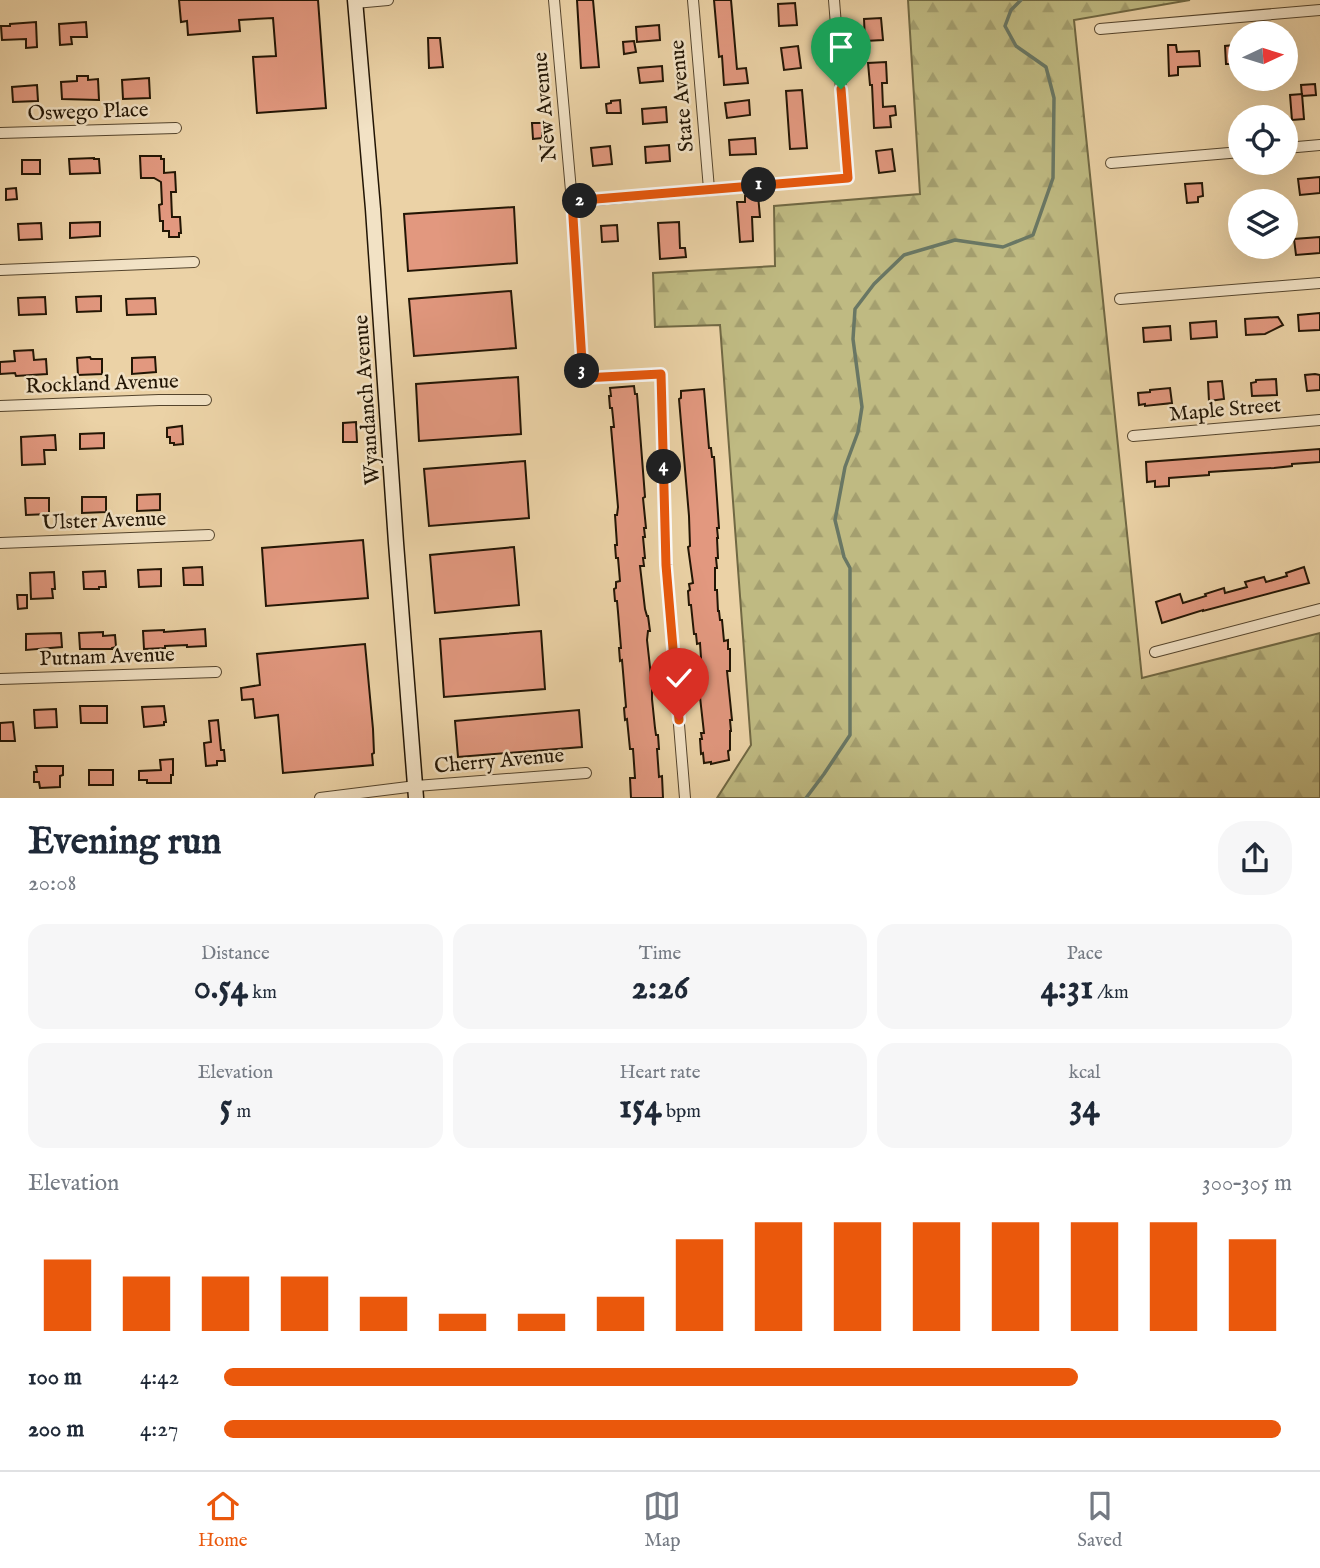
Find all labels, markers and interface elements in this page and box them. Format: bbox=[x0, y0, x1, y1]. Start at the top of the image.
pin bbox=[811, 17, 871, 89]
north arrow bbox=[1228, 21, 1298, 91]
map controls bbox=[1228, 21, 1298, 259]
icon: arrive bbox=[822, 28, 860, 66]
street label: State Avenue bbox=[664, 38, 701, 153]
street label: New Avenue bbox=[527, 51, 564, 163]
street label: Oswego Place bbox=[27, 97, 149, 128]
button: locate bbox=[1228, 105, 1298, 175]
pin: 1 bbox=[742, 168, 776, 202]
text: 1 bbox=[755, 172, 762, 196]
pin: 2 bbox=[562, 184, 598, 218]
text: 2 bbox=[575, 188, 584, 212]
button: layers bbox=[1228, 189, 1298, 259]
street label: Wyandanch Avenue bbox=[348, 314, 387, 486]
pin: 3 bbox=[564, 354, 600, 388]
text: 3 bbox=[578, 358, 585, 382]
street label: Rockland Avenue bbox=[25, 368, 180, 401]
street label: Maple Street bbox=[1168, 392, 1282, 429]
pin: 4 bbox=[646, 449, 682, 484]
text: 4 bbox=[659, 454, 668, 478]
street label: Ulster Avenue bbox=[41, 506, 167, 537]
street label: Putnam Avenue bbox=[39, 642, 176, 673]
pin bbox=[649, 648, 709, 720]
icon: check bbox=[660, 659, 698, 697]
street label: Cherry Avenue bbox=[433, 742, 566, 781]
text: Evening run bbox=[28, 819, 222, 867]
button: share bbox=[1218, 821, 1292, 895]
text: 20:08 bbox=[28, 869, 76, 898]
text: Distance bbox=[201, 942, 270, 966]
text: Time bbox=[639, 942, 681, 966]
text: Pace bbox=[1067, 942, 1103, 966]
text: 0.54 bbox=[194, 966, 248, 1011]
text: 2:26 bbox=[632, 966, 688, 1011]
text: 4:31 bbox=[1041, 966, 1093, 1011]
text: km bbox=[248, 981, 277, 1005]
text: /km bbox=[1093, 981, 1129, 1005]
text: Elevation bbox=[198, 1061, 273, 1085]
text: Heart rate bbox=[619, 1061, 701, 1085]
text: kcal bbox=[1069, 1061, 1100, 1085]
text: 5 bbox=[220, 1085, 232, 1130]
text: 154 bbox=[619, 1085, 662, 1130]
text: 34 bbox=[1070, 1085, 1100, 1130]
text: m bbox=[232, 1100, 251, 1124]
text: bpm bbox=[662, 1100, 701, 1124]
text: Elevation bbox=[28, 1169, 119, 1198]
text: 300–305 m bbox=[1202, 1169, 1292, 1198]
text: 100 m bbox=[28, 1363, 82, 1392]
text: 4:42 bbox=[140, 1363, 179, 1392]
text: 200 m bbox=[28, 1415, 84, 1444]
text: 4:27 bbox=[140, 1415, 179, 1444]
tab: Home bbox=[198, 1487, 248, 1553]
tab: Map bbox=[643, 1487, 681, 1553]
tab: Saved bbox=[1077, 1487, 1122, 1553]

